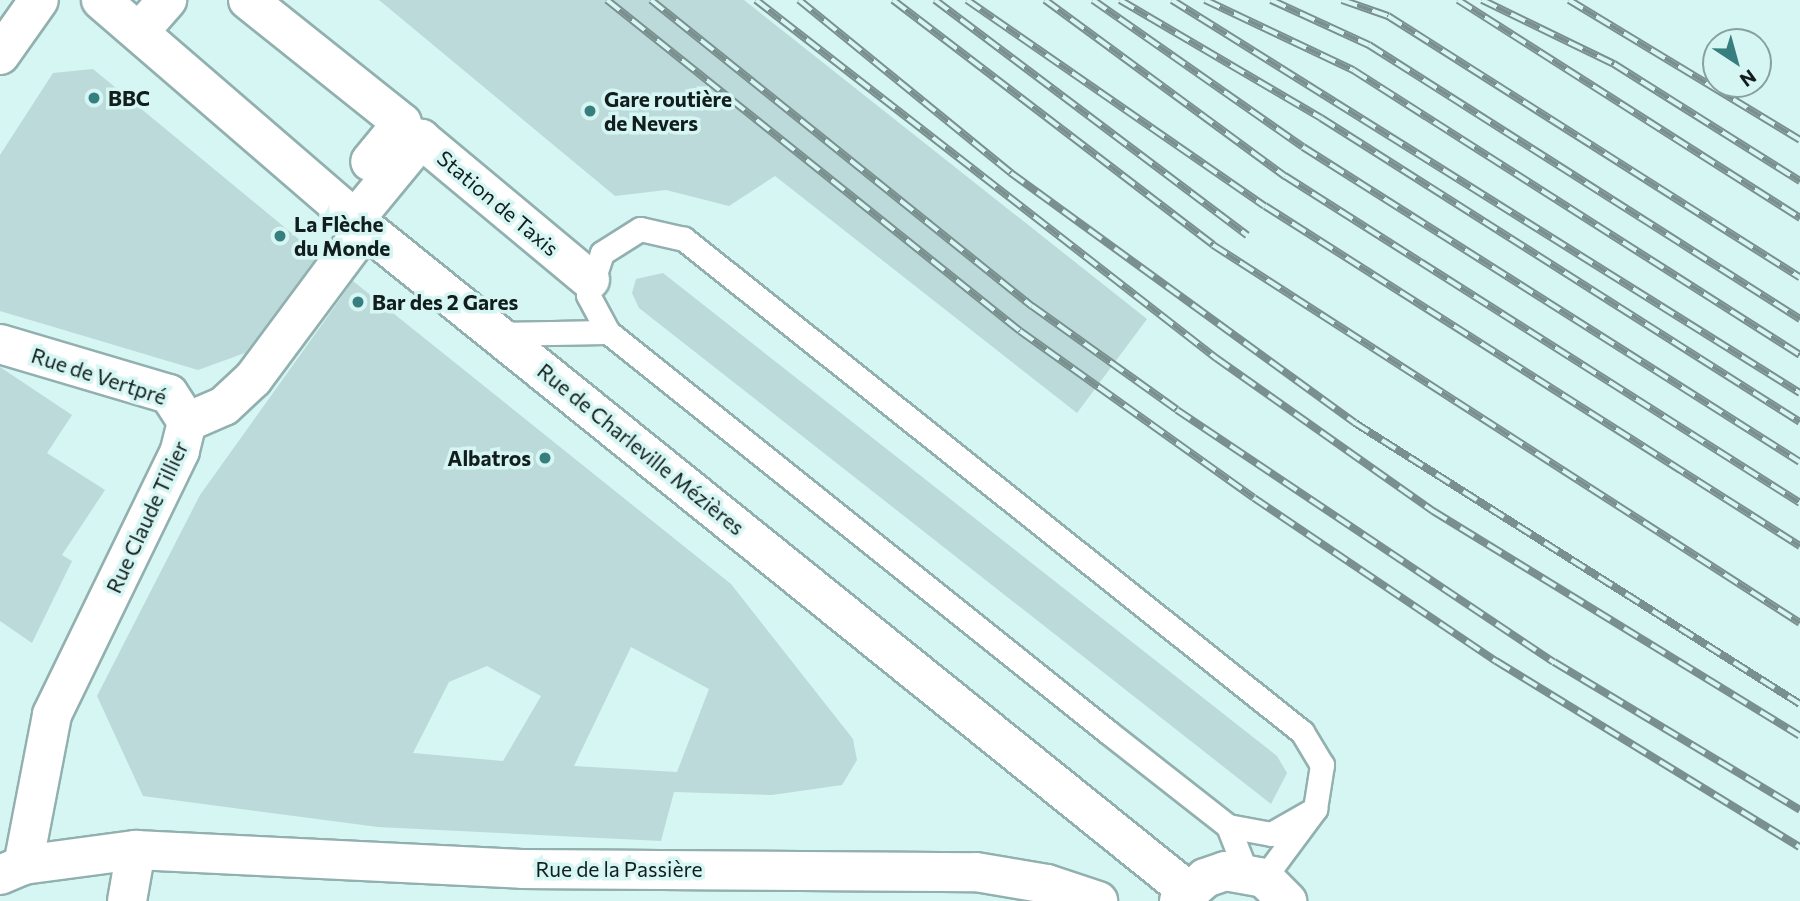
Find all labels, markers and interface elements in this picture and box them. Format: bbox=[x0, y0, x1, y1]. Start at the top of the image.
north arrow bbox=[1702, 28, 1772, 98]
text: N bbox=[1736, 65, 1761, 92]
place label: BBC bbox=[108, 85, 150, 111]
place label: Gare routière de Nevers bbox=[604, 86, 732, 136]
marker: BBC bbox=[86, 90, 102, 106]
marker: Gare routière de Nevers bbox=[582, 103, 598, 119]
street label: Station de Taxis bbox=[432, 145, 564, 261]
place label: La Flèche du Monde bbox=[294, 211, 390, 261]
marker: La Flèche du Monde bbox=[272, 228, 288, 244]
place label: Bar des 2 Gares bbox=[372, 289, 518, 315]
marker: Bar des 2 Gares bbox=[350, 294, 366, 310]
street label: Rue de Vertpré bbox=[28, 342, 170, 410]
street label: Rue de Charleville Mézières bbox=[533, 358, 749, 540]
street label: Rue Claude Tillier bbox=[101, 437, 193, 597]
place label: Albatros bbox=[447, 445, 531, 471]
marker: Albatros bbox=[537, 450, 553, 466]
street label: Rue de la Passière bbox=[535, 856, 703, 882]

